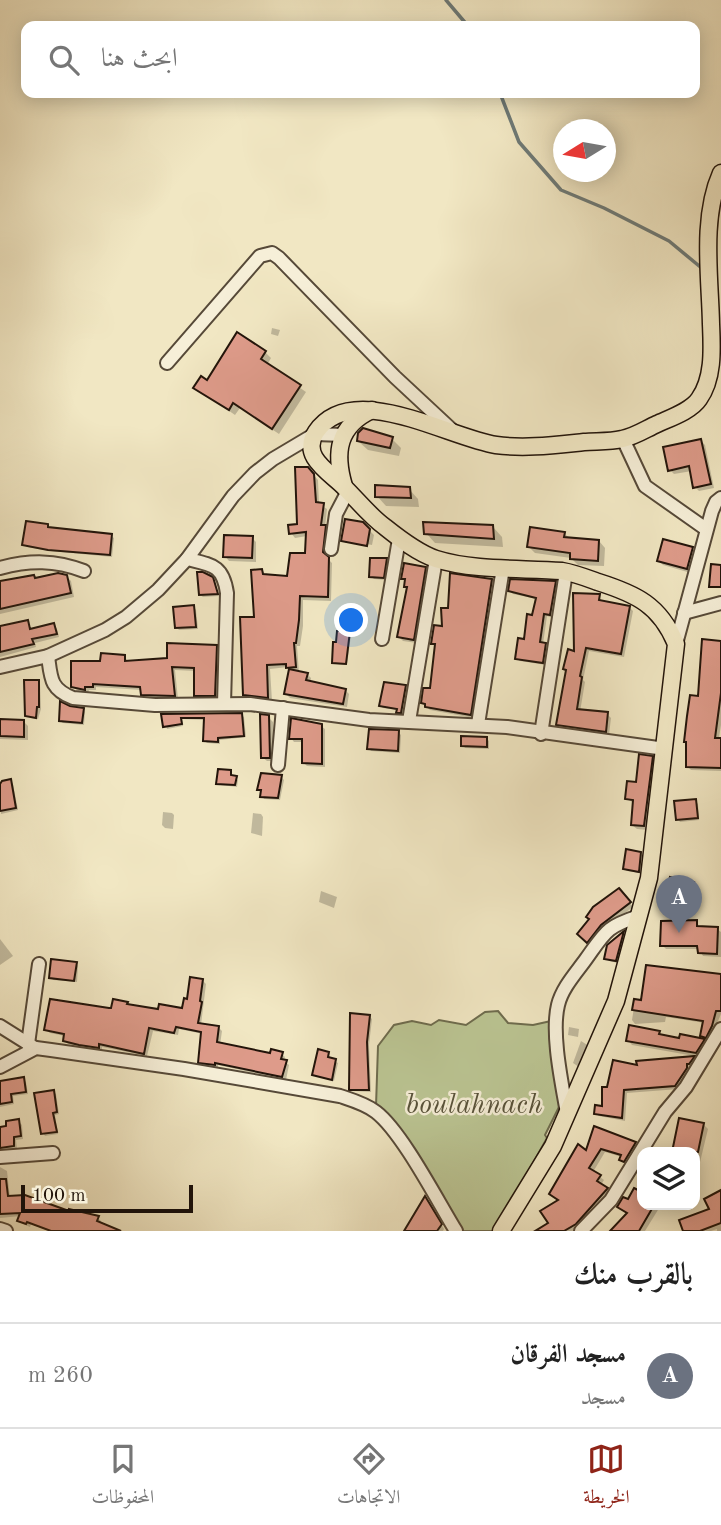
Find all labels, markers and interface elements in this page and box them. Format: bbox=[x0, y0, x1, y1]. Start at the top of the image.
search box bbox=[21, 21, 700, 98]
icon: search bbox=[45, 41, 83, 79]
text: ابحث هنا bbox=[101, 46, 178, 72]
north arrow bbox=[553, 119, 616, 182]
your location bbox=[334, 603, 368, 637]
pin: A bbox=[656, 875, 702, 933]
park label: boulahnach bbox=[405, 1092, 543, 1120]
map controls bbox=[637, 1147, 700, 1210]
button: layers bbox=[637, 1147, 700, 1210]
scale bar bbox=[21, 1182, 192, 1214]
text: 100 m bbox=[32, 1187, 85, 1206]
text: بالقرب منك bbox=[574, 1261, 693, 1291]
text: مسجد الفرقان bbox=[510, 1342, 626, 1368]
text: 260 m bbox=[28, 1364, 93, 1387]
text: A bbox=[661, 1364, 679, 1387]
text: مسجد bbox=[581, 1386, 626, 1409]
tab: المحفوظات bbox=[91, 1440, 154, 1515]
tab: الاتجاهات bbox=[337, 1440, 400, 1515]
tab: الخريطة bbox=[583, 1440, 630, 1515]

